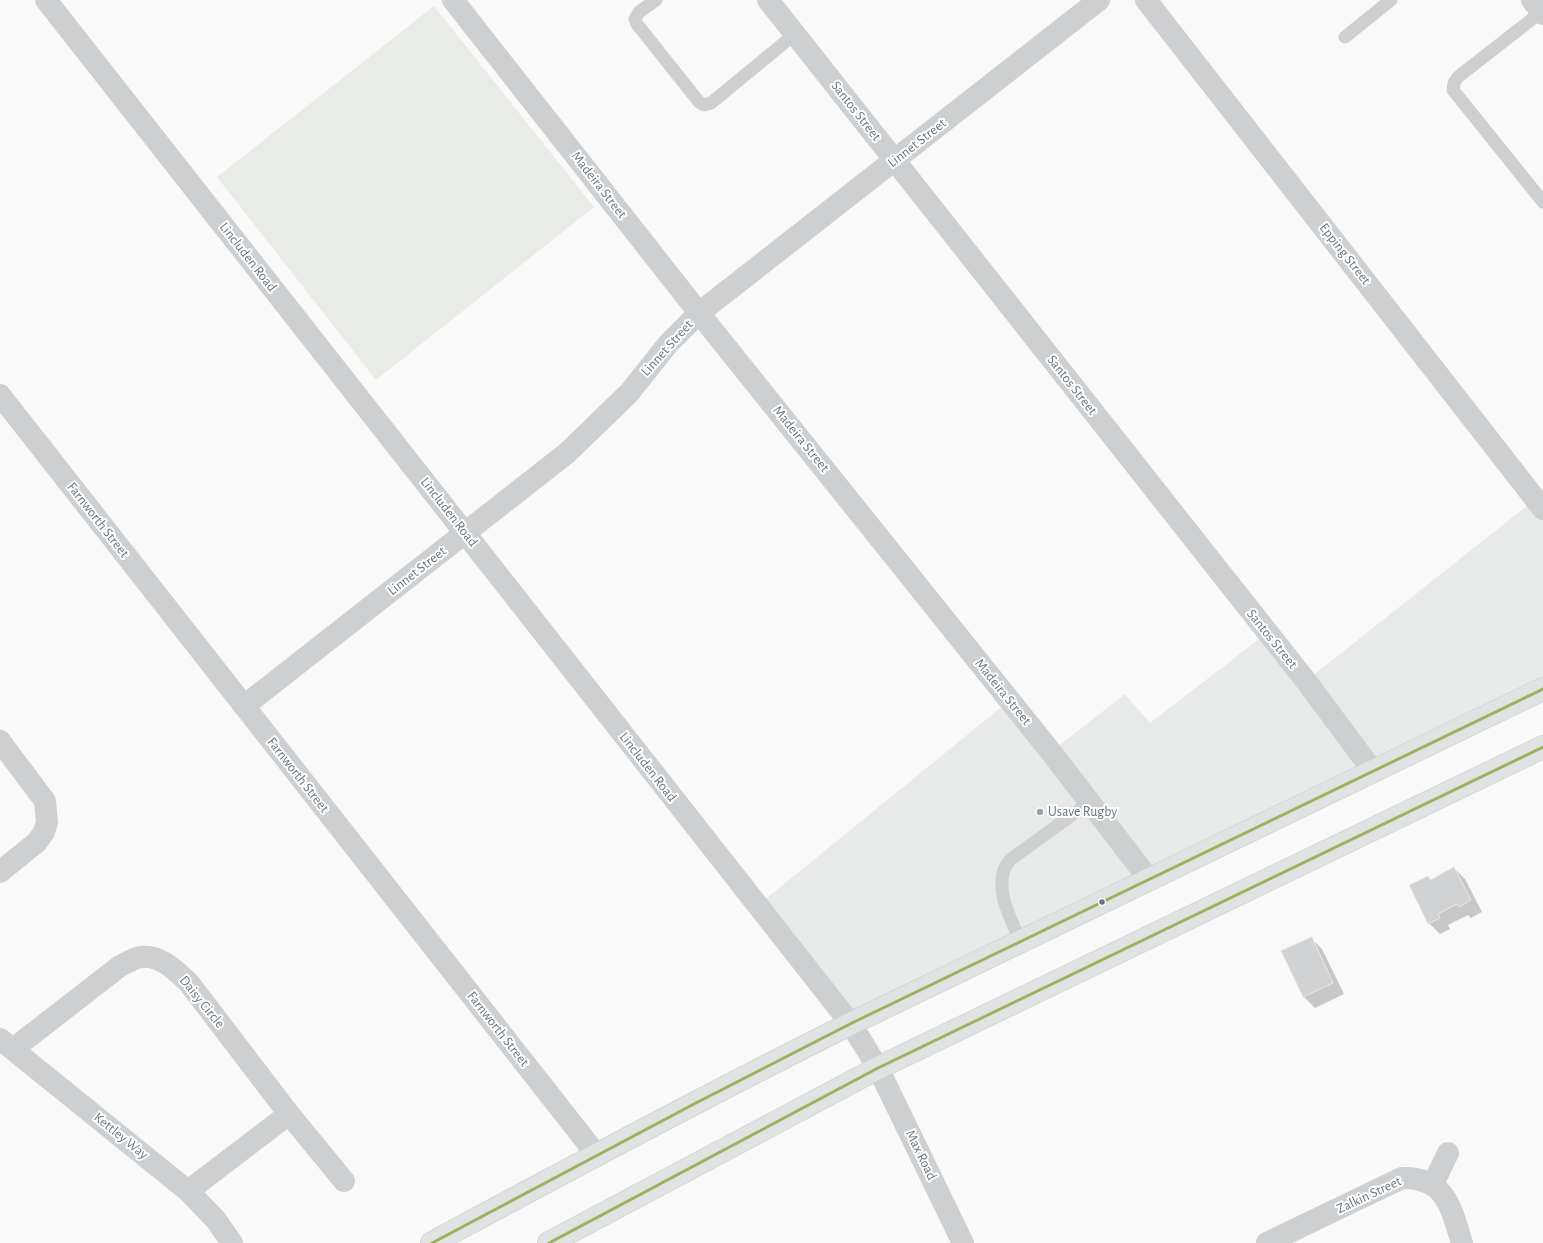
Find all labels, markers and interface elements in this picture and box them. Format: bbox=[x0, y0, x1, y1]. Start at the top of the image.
street label: Santos Street bbox=[827, 78, 885, 144]
street label: Linnet Street bbox=[884, 115, 950, 171]
street label: Madeira Street bbox=[568, 148, 630, 222]
street label: Lincluden Road bbox=[216, 219, 280, 295]
street label: Epping Street bbox=[1316, 220, 1374, 288]
street label: Linnet Street bbox=[637, 316, 697, 380]
street label: Santos Street bbox=[1043, 352, 1101, 418]
street label: Madeira Street bbox=[769, 402, 833, 476]
street label: Lincluden Road bbox=[417, 474, 481, 550]
street label: Farnworth Street bbox=[63, 479, 133, 561]
street label: Linnet Street bbox=[384, 543, 450, 599]
street label: Santos Street bbox=[1243, 606, 1301, 672]
street label: Madeira Street bbox=[971, 655, 1035, 729]
street label: Lincluden Road bbox=[616, 729, 680, 805]
street label: Farnworth Street bbox=[263, 734, 333, 816]
place label: Usave Rugby bbox=[1048, 804, 1117, 820]
marker: Usave Rugby bbox=[1035, 807, 1045, 817]
unlabelled marker bbox=[1097, 897, 1107, 907]
street label: Daisy Circle bbox=[176, 972, 228, 1032]
street label: Farnworth Street bbox=[463, 988, 533, 1070]
street label: Kettley Way bbox=[90, 1109, 152, 1163]
street label: Max Road bbox=[902, 1127, 940, 1183]
street label: Zalkin Street bbox=[1334, 1173, 1404, 1217]

